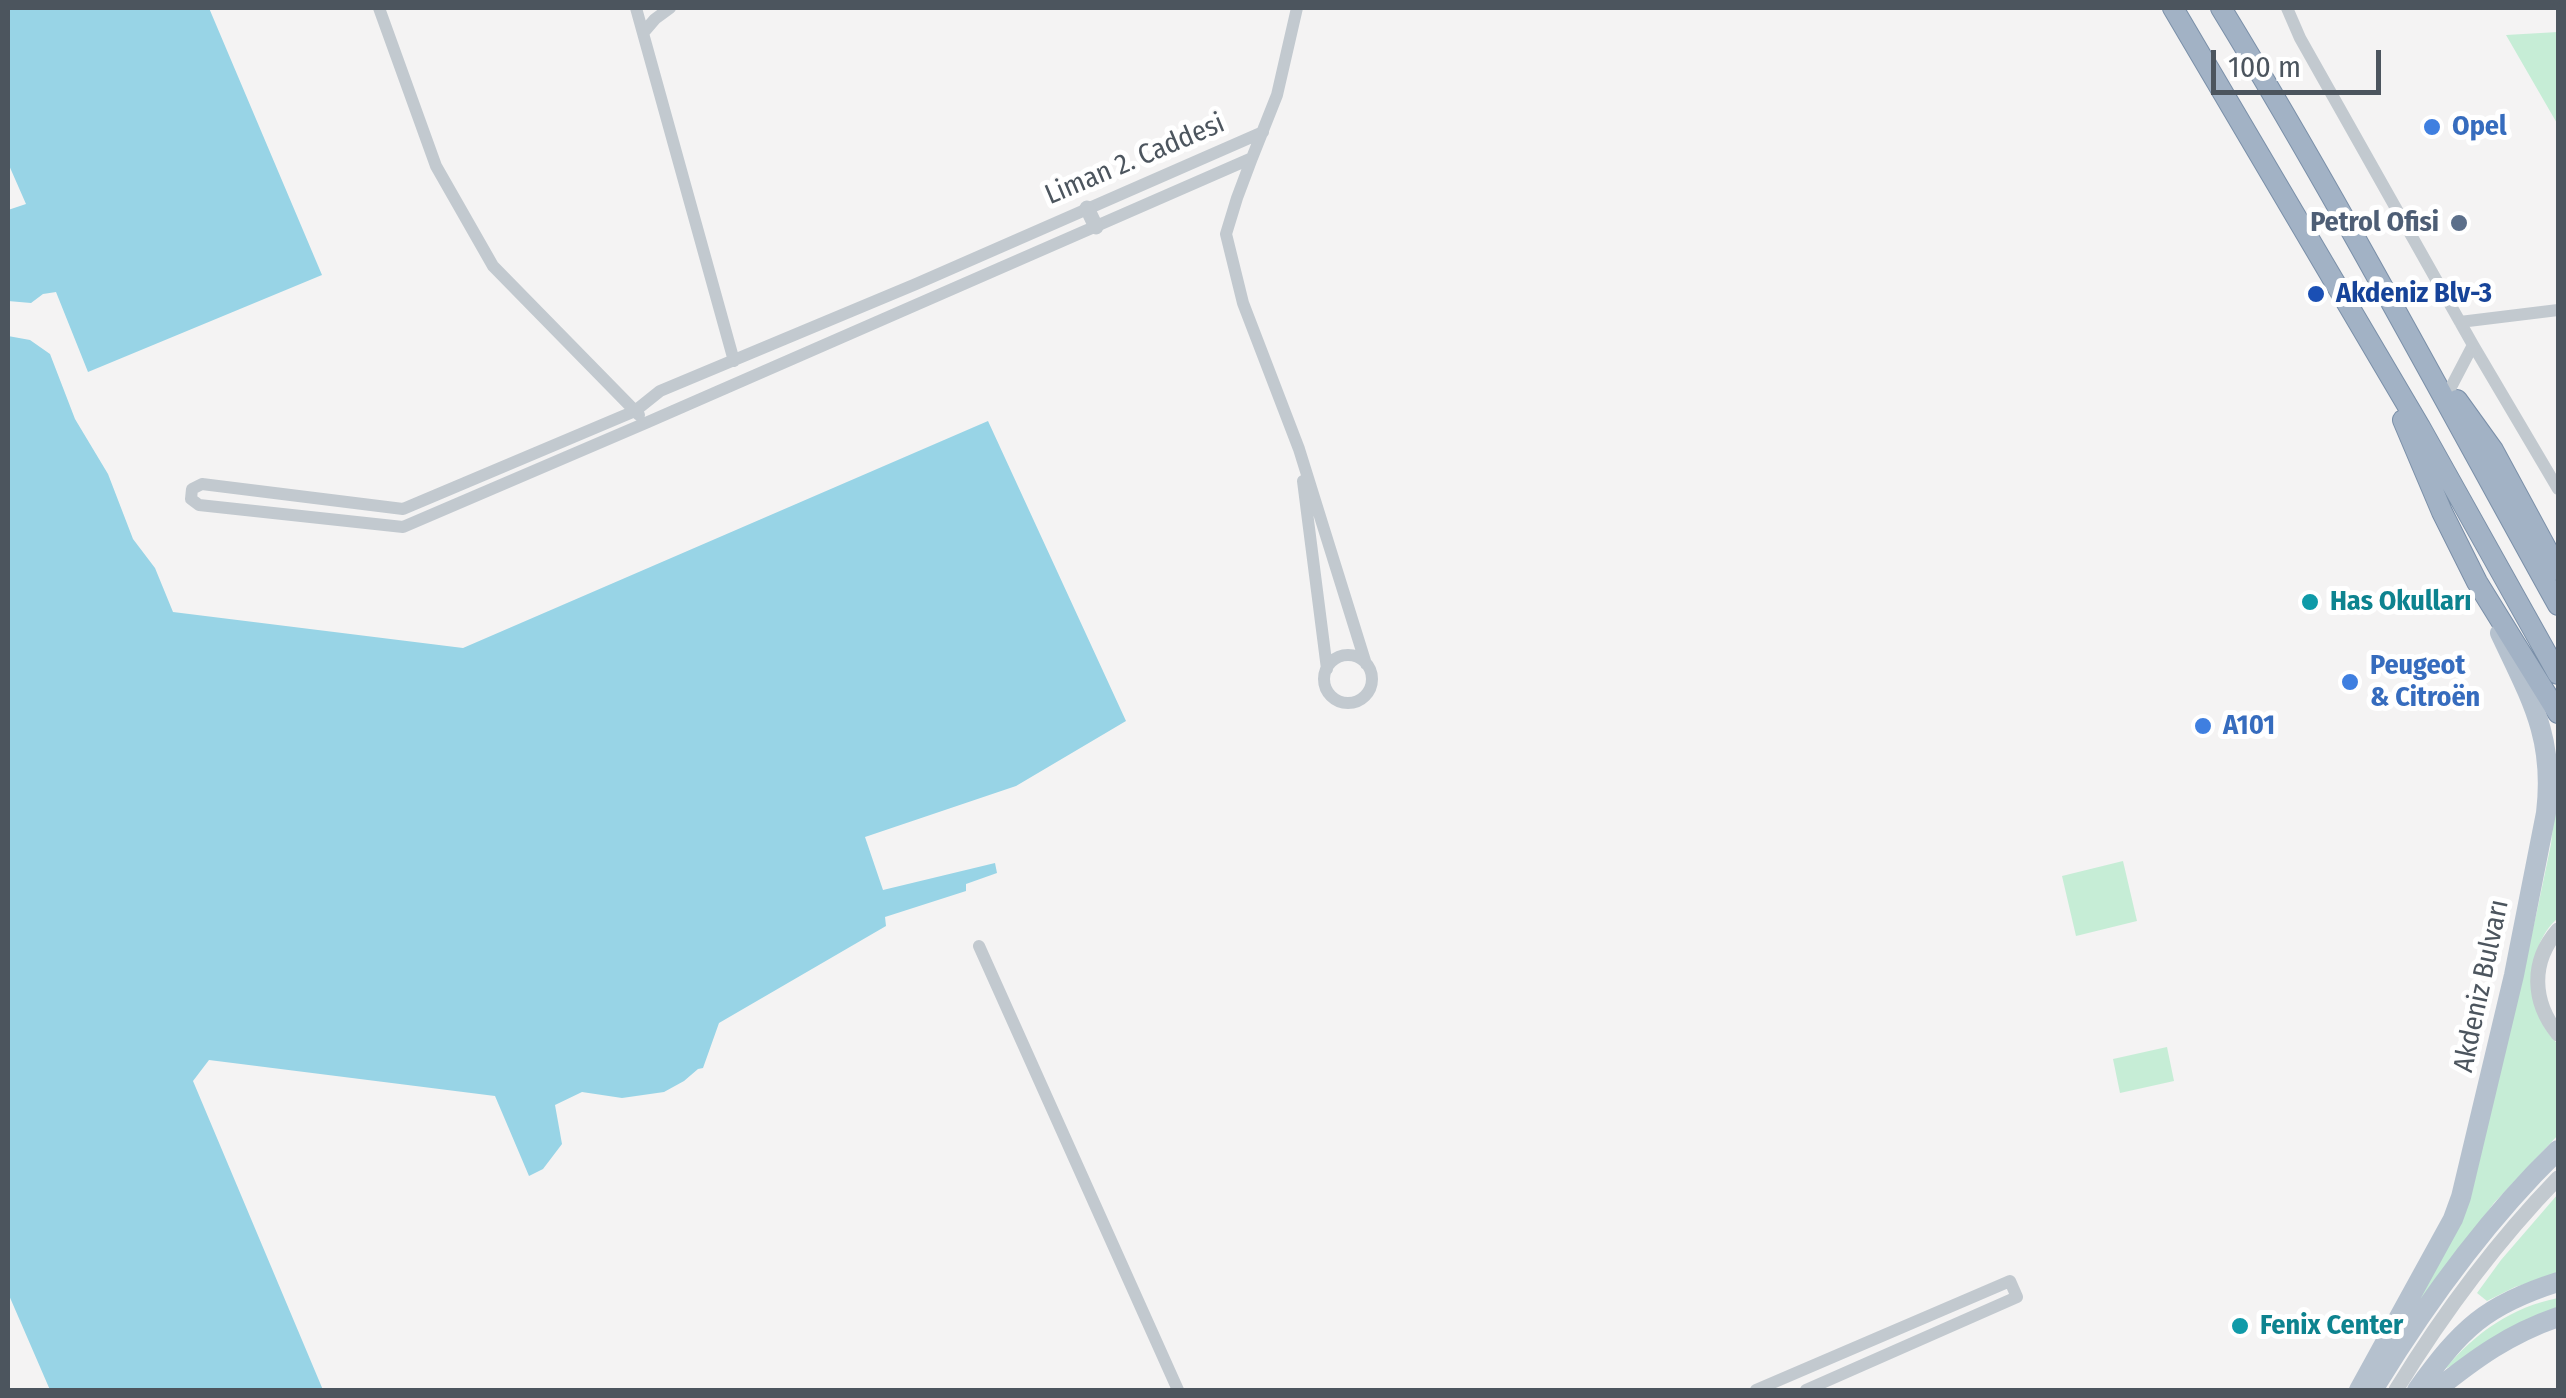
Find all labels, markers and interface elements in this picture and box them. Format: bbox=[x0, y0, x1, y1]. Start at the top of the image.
scale bar bbox=[2216, 30, 2386, 92]
text: 100 m bbox=[2228, 49, 2301, 85]
street label: Liman 2. Caddesi bbox=[1040, 107, 1230, 213]
place label: Opel bbox=[2452, 110, 2507, 144]
marker: Opel bbox=[2421, 116, 2443, 138]
place label: Petrol Ofisi bbox=[2310, 206, 2439, 240]
marker: Petrol Ofisi bbox=[2448, 212, 2470, 234]
place label: Akdeniz Blv-3 bbox=[2336, 277, 2492, 311]
marker: Akdeniz Blv-3 bbox=[2305, 283, 2327, 305]
place label: Has Okulları bbox=[2330, 585, 2471, 619]
marker: Has Okulları bbox=[2299, 591, 2321, 613]
place label: Peugeot & Citroën bbox=[2370, 649, 2480, 715]
marker: Peugeot & Citroën bbox=[2339, 671, 2361, 693]
place label: A101 bbox=[2223, 709, 2275, 743]
marker: A101 bbox=[2192, 715, 2214, 737]
street label: Akdeniz Bulvarı bbox=[2447, 897, 2517, 1075]
place label: Fenix Center bbox=[2260, 1309, 2403, 1343]
marker: Fenix Center bbox=[2229, 1315, 2251, 1337]

